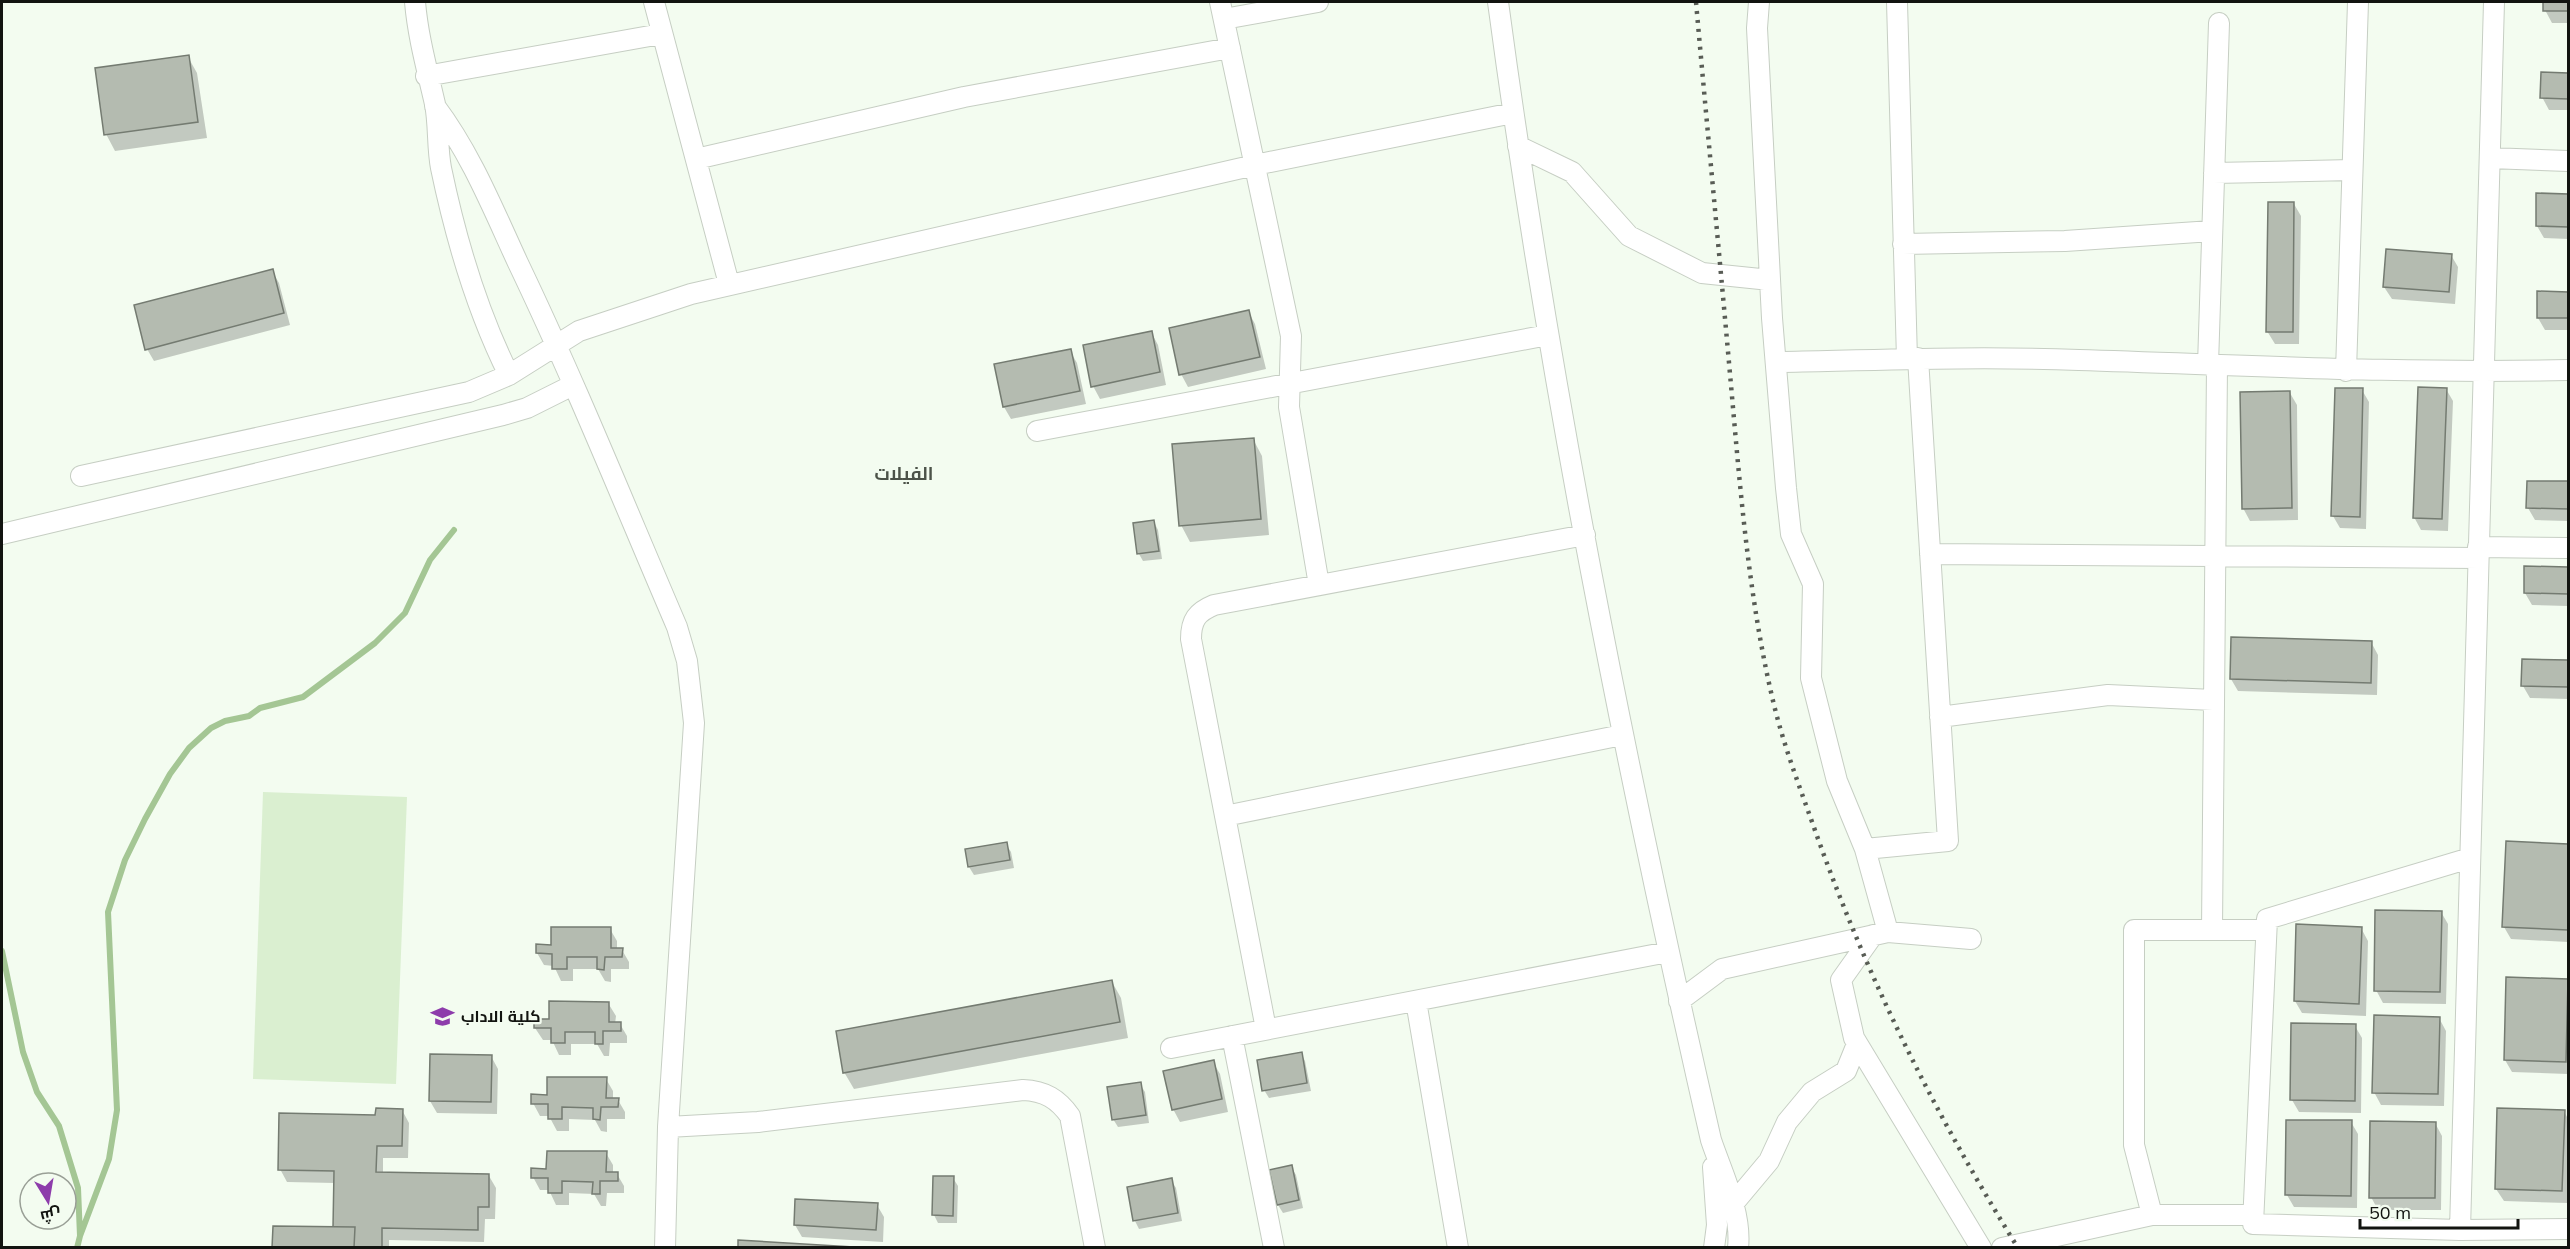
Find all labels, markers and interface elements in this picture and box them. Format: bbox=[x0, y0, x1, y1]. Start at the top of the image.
district label: الفيلات bbox=[875, 462, 933, 485]
school or university icon: كلية الاداب bbox=[430, 1003, 456, 1029]
place label: كلية الاداب bbox=[461, 1006, 541, 1026]
north arrow bbox=[18, 1171, 78, 1231]
scale bar bbox=[2360, 1192, 2518, 1230]
text: 50 m bbox=[2369, 1201, 2411, 1224]
text: ش bbox=[39, 1204, 63, 1227]

